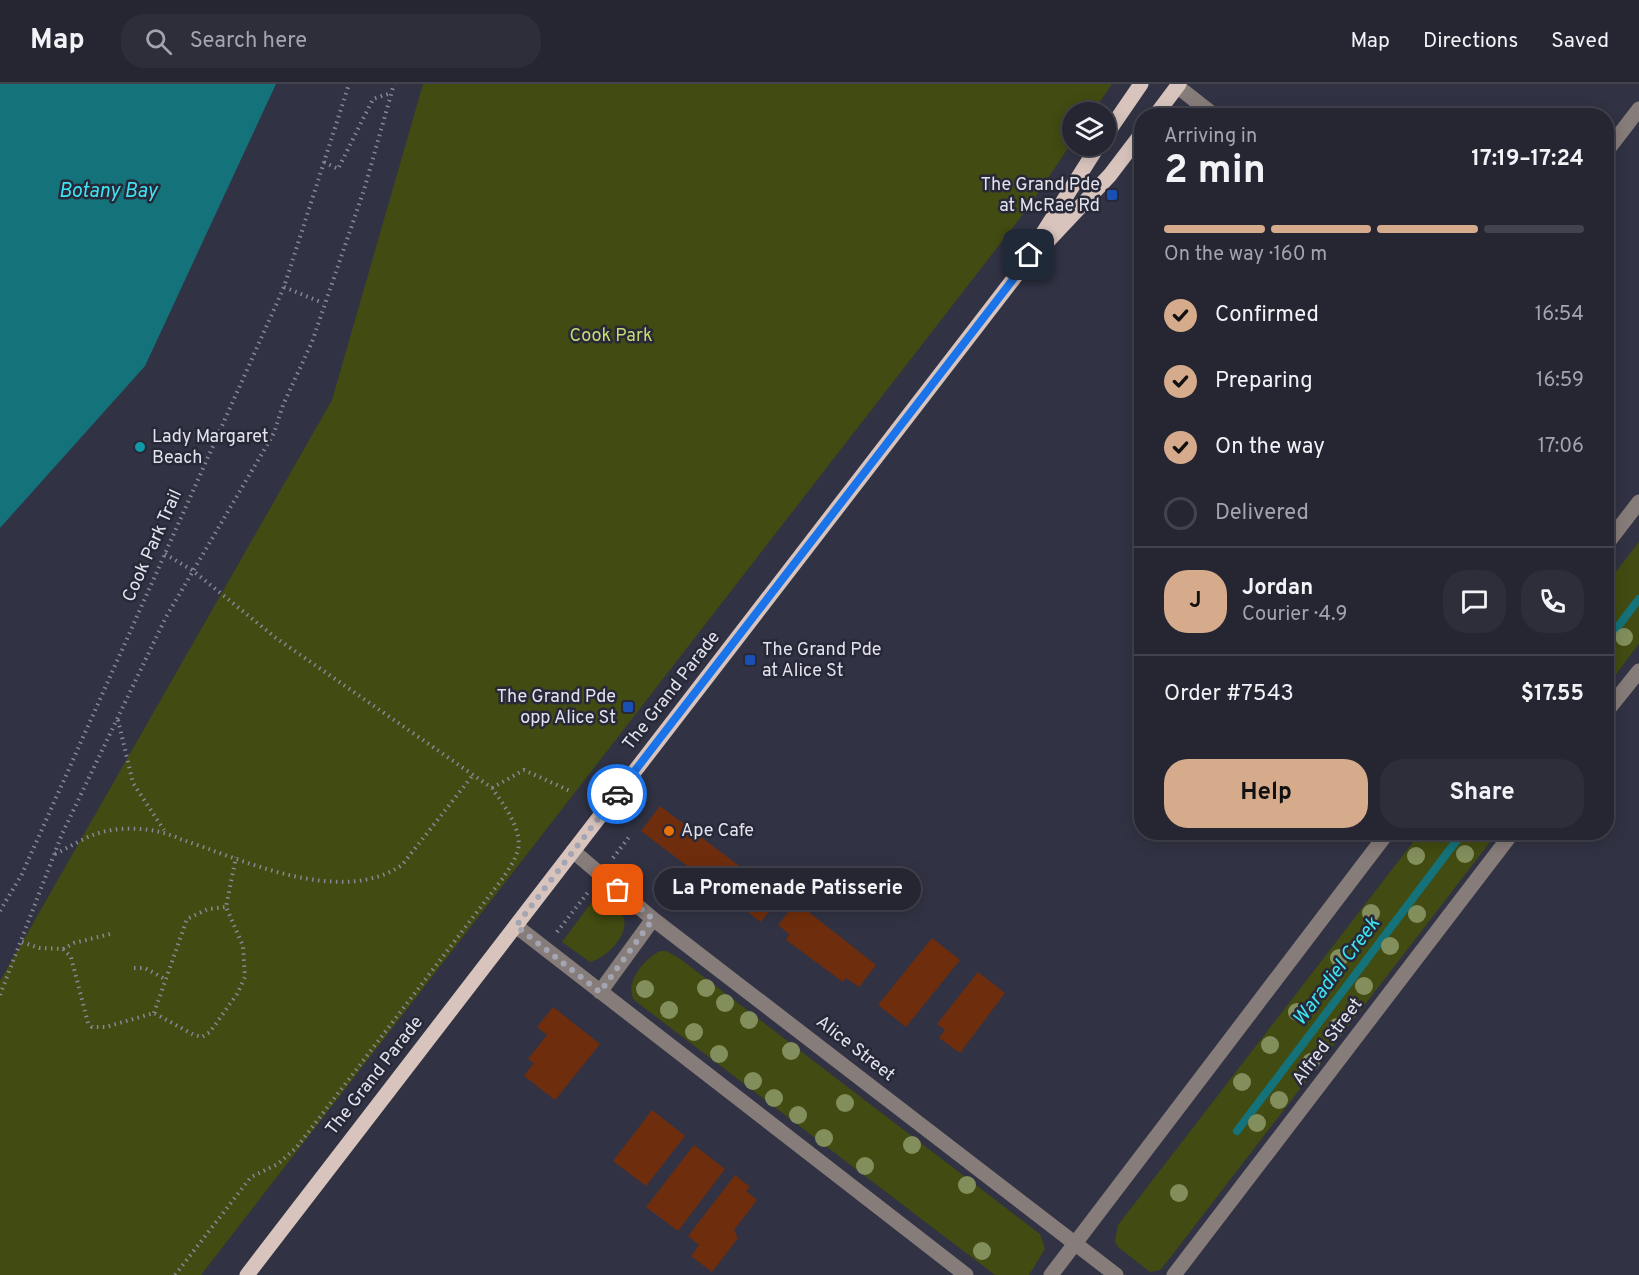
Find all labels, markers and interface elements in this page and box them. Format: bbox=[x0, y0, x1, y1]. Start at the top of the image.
search box bbox=[121, 14, 541, 68]
text: Map bbox=[30, 23, 85, 59]
icon: search bbox=[142, 25, 175, 58]
text: Search here bbox=[190, 28, 307, 55]
text: Map bbox=[1350, 28, 1390, 55]
text: Directions bbox=[1423, 28, 1518, 55]
text: Saved bbox=[1551, 28, 1609, 55]
map controls bbox=[1062, 102, 1116, 156]
button: layers bbox=[1062, 102, 1116, 156]
text: Arriving in bbox=[1164, 124, 1257, 150]
text: 17:19–17:24 bbox=[1471, 146, 1584, 173]
text: 2 min bbox=[1164, 148, 1266, 197]
place label: The Grand Pde at McRae Rd bbox=[981, 174, 1100, 218]
water label: Botany Bay bbox=[59, 179, 159, 205]
marker: The Grand Pde at McRae Rd bbox=[1105, 188, 1119, 202]
pin bbox=[1003, 229, 1054, 280]
icon: home bbox=[1012, 238, 1045, 271]
text: On the way · 160 m bbox=[1164, 242, 1327, 268]
icon: check bbox=[1164, 299, 1197, 332]
text: Confirmed bbox=[1215, 302, 1319, 329]
text: 16:54 bbox=[1535, 302, 1584, 328]
park label: Cook Park bbox=[569, 325, 653, 348]
icon: check bbox=[1164, 365, 1197, 398]
text: Preparing bbox=[1215, 368, 1313, 395]
text: 16:59 bbox=[1536, 368, 1584, 394]
place label: Lady Margaret Beach bbox=[152, 426, 269, 470]
icon: check bbox=[1164, 431, 1197, 464]
text: On the way bbox=[1215, 434, 1325, 461]
text: 17:06 bbox=[1538, 434, 1584, 460]
marker: Lady Margaret Beach bbox=[133, 440, 147, 454]
street label: Cook Park Trail bbox=[118, 486, 188, 606]
text: Delivered bbox=[1215, 500, 1309, 527]
button: chat bbox=[1443, 570, 1506, 633]
button: phone bbox=[1521, 570, 1584, 633]
text: Jordan bbox=[1242, 575, 1313, 602]
text: J bbox=[1189, 588, 1202, 615]
text: Courier · 4.9 bbox=[1242, 602, 1347, 628]
street label: The Grand Parade bbox=[618, 627, 726, 755]
place label: The Grand Pde at Alice St bbox=[762, 639, 882, 683]
marker: The Grand Pde at Alice St bbox=[743, 653, 757, 667]
text: Order #7543 bbox=[1164, 681, 1294, 708]
text: $17.55 bbox=[1521, 681, 1584, 708]
place label: The Grand Pde opp Alice St bbox=[497, 686, 616, 730]
marker: The Grand Pde opp Alice St bbox=[621, 700, 635, 714]
button: Help bbox=[1164, 759, 1368, 828]
button: Share bbox=[1380, 759, 1584, 828]
courier bbox=[587, 764, 647, 824]
icon: car bbox=[601, 778, 634, 811]
place label: Ape Cafe bbox=[681, 820, 754, 843]
marker: Ape Cafe bbox=[662, 824, 676, 838]
pin bbox=[592, 864, 643, 915]
callout: La Promenade Patisserie bbox=[654, 869, 921, 911]
icon: bag bbox=[601, 873, 634, 906]
text: La Promenade Patisserie bbox=[672, 876, 903, 902]
water label: Waradiel Creek bbox=[1288, 912, 1387, 1032]
street label: Alfred Street bbox=[1288, 994, 1368, 1090]
street label: Alice Street bbox=[811, 1011, 899, 1087]
street label: The Grand Parade bbox=[321, 1012, 429, 1140]

